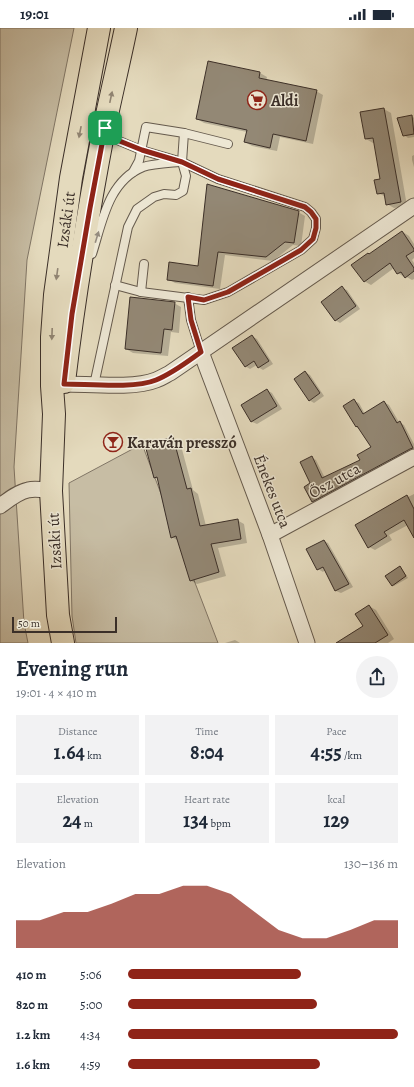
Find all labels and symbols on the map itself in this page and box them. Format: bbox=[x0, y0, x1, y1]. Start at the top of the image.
supermarket icon: Aldi bbox=[246, 89, 268, 111]
one-way arrow bbox=[109, 90, 115, 103]
place label: Aldi bbox=[270, 90, 299, 112]
pin bbox=[88, 111, 122, 145]
one-way arrow bbox=[76, 126, 82, 138]
street label: Izsáki út bbox=[52, 190, 81, 249]
one-way arrow bbox=[94, 231, 100, 243]
one-way arrow bbox=[54, 268, 61, 280]
one-way arrow bbox=[49, 328, 56, 340]
bar icon: Karaván presszó bbox=[102, 431, 124, 453]
place label: Karaván presszó bbox=[127, 432, 237, 454]
street label: Énekes utca bbox=[248, 451, 296, 532]
street label: Ősz utca bbox=[305, 457, 365, 504]
street label: Izsáki út bbox=[43, 512, 67, 570]
scale bar bbox=[12, 615, 117, 634]

